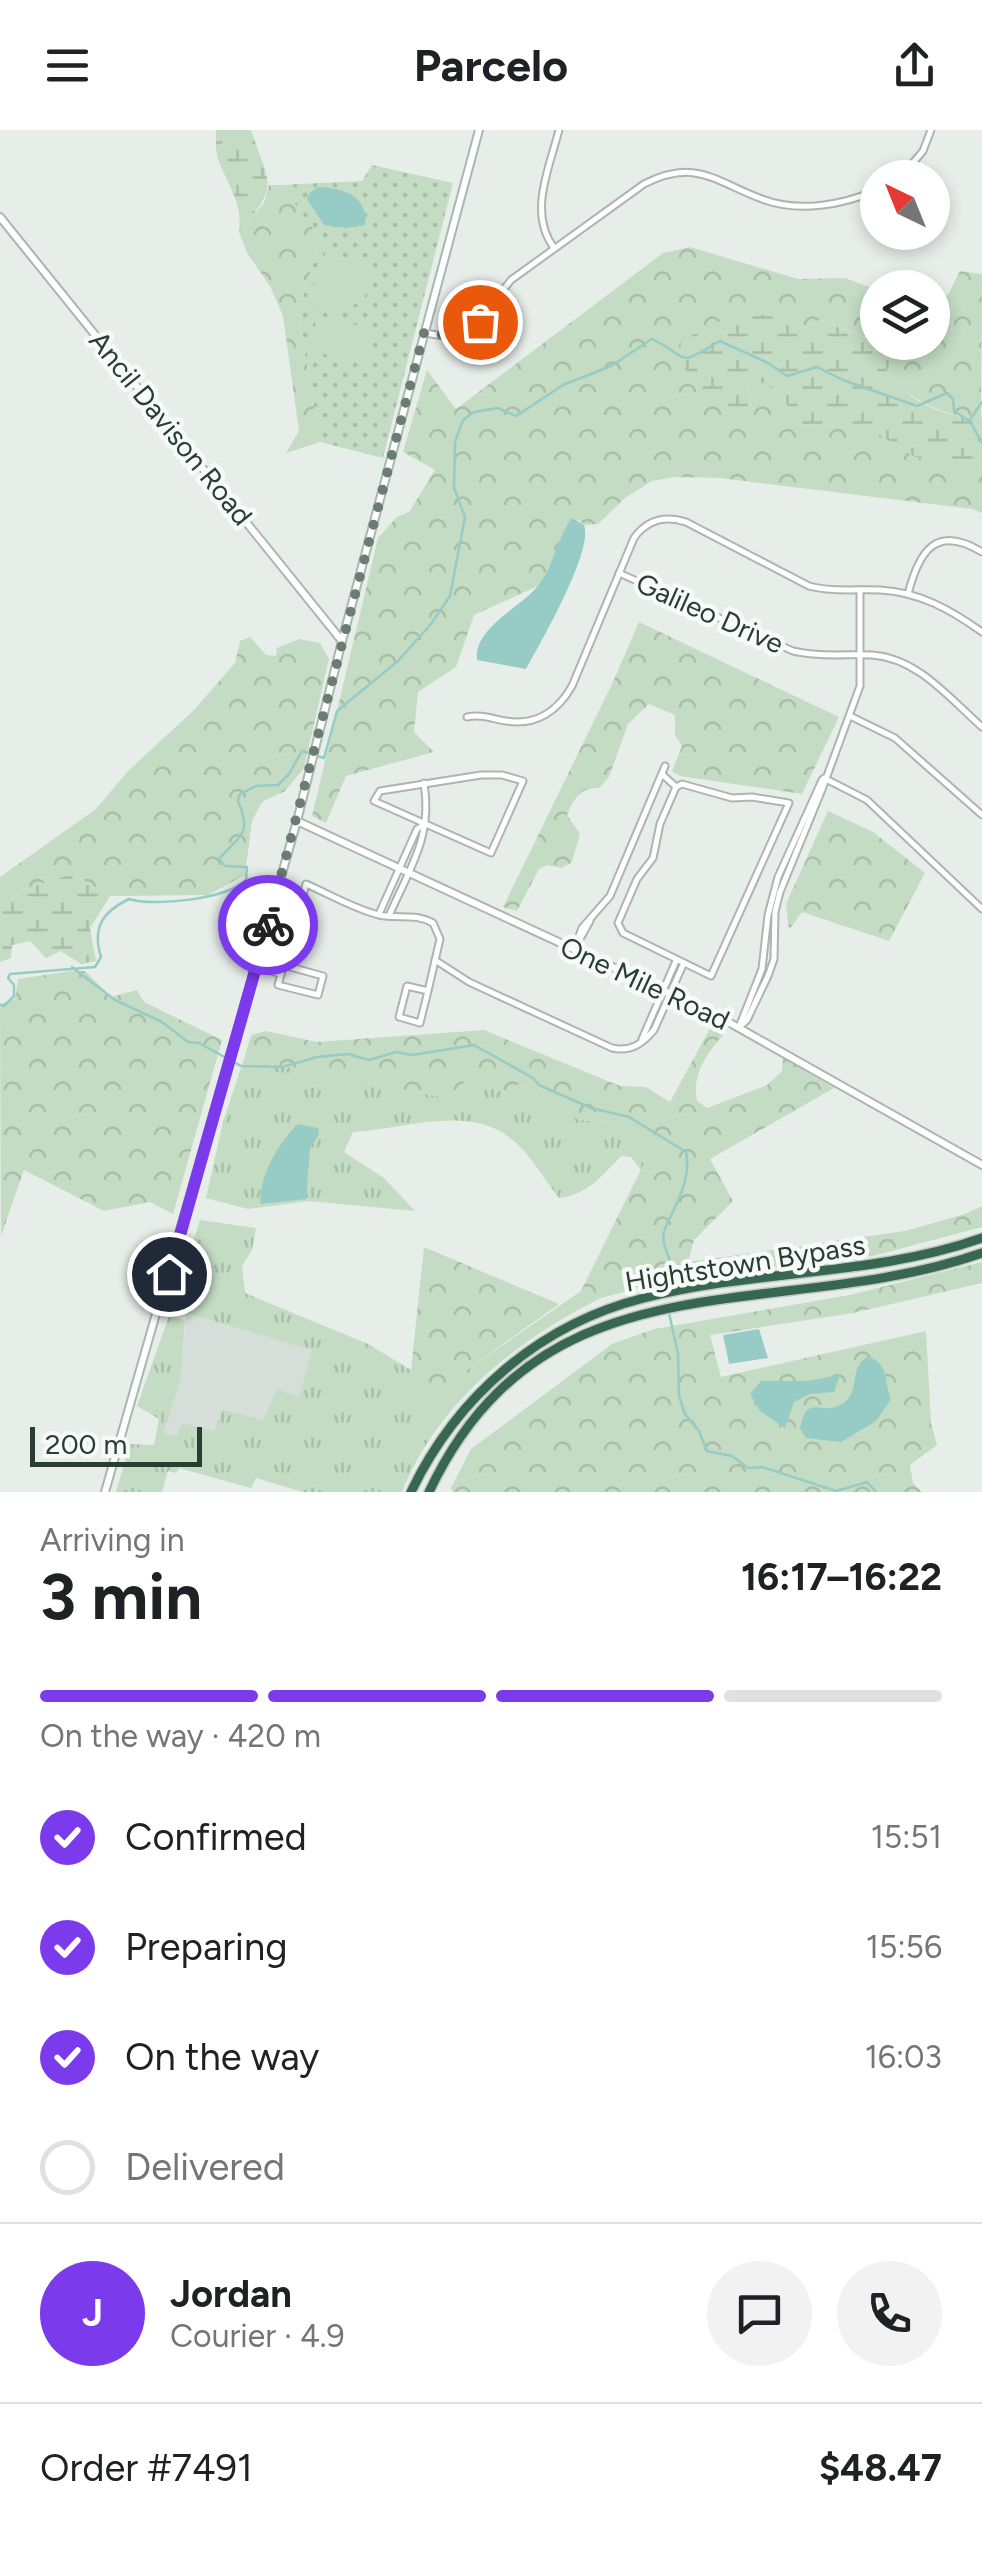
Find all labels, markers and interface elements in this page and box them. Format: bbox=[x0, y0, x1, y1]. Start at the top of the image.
icon: menu bbox=[40, 38, 95, 93]
text: Parcelo bbox=[414, 38, 568, 92]
icon: share bbox=[887, 38, 942, 93]
north arrow bbox=[860, 160, 950, 250]
map controls bbox=[860, 160, 950, 360]
button: layers bbox=[860, 270, 950, 360]
pin bbox=[438, 280, 523, 365]
icon: bag bbox=[453, 295, 508, 350]
street label: Ancil Davison Road bbox=[82, 324, 260, 532]
street label: Galileo Drive bbox=[631, 565, 789, 661]
courier bbox=[218, 875, 318, 975]
icon: bike bbox=[241, 898, 296, 953]
street label: One Mile Road bbox=[555, 929, 735, 1037]
street label: Hightstown Bypass bbox=[622, 1227, 868, 1299]
pin bbox=[127, 1232, 212, 1317]
icon: home bbox=[142, 1247, 197, 1302]
scale bar bbox=[30, 1422, 202, 1466]
text: 200 m bbox=[45, 1427, 127, 1461]
text: Arriving in bbox=[40, 1521, 185, 1559]
text: 16:17–16:22 bbox=[741, 1554, 942, 1600]
text: 3 min bbox=[40, 1557, 202, 1635]
text: On the way · 420 m bbox=[40, 1717, 321, 1755]
icon: check bbox=[40, 1810, 95, 1865]
text: Confirmed bbox=[125, 1814, 307, 1860]
text: 15:51 bbox=[871, 1818, 942, 1856]
icon: check bbox=[40, 1920, 95, 1975]
text: Preparing bbox=[125, 1924, 287, 1970]
text: 15:56 bbox=[866, 1928, 942, 1966]
icon: check bbox=[40, 2030, 95, 2085]
text: On the way bbox=[125, 2034, 319, 2080]
text: 16:03 bbox=[865, 2038, 942, 2076]
text: Delivered bbox=[125, 2144, 285, 2190]
button: chat bbox=[707, 2261, 812, 2366]
button: phone bbox=[837, 2261, 942, 2366]
text: Jordan bbox=[170, 2271, 292, 2317]
text: J bbox=[82, 2290, 103, 2336]
text: Courier · 4.9 bbox=[170, 2317, 345, 2355]
text: Order #7491 bbox=[40, 2445, 253, 2491]
text: $48.47 bbox=[819, 2445, 942, 2491]

